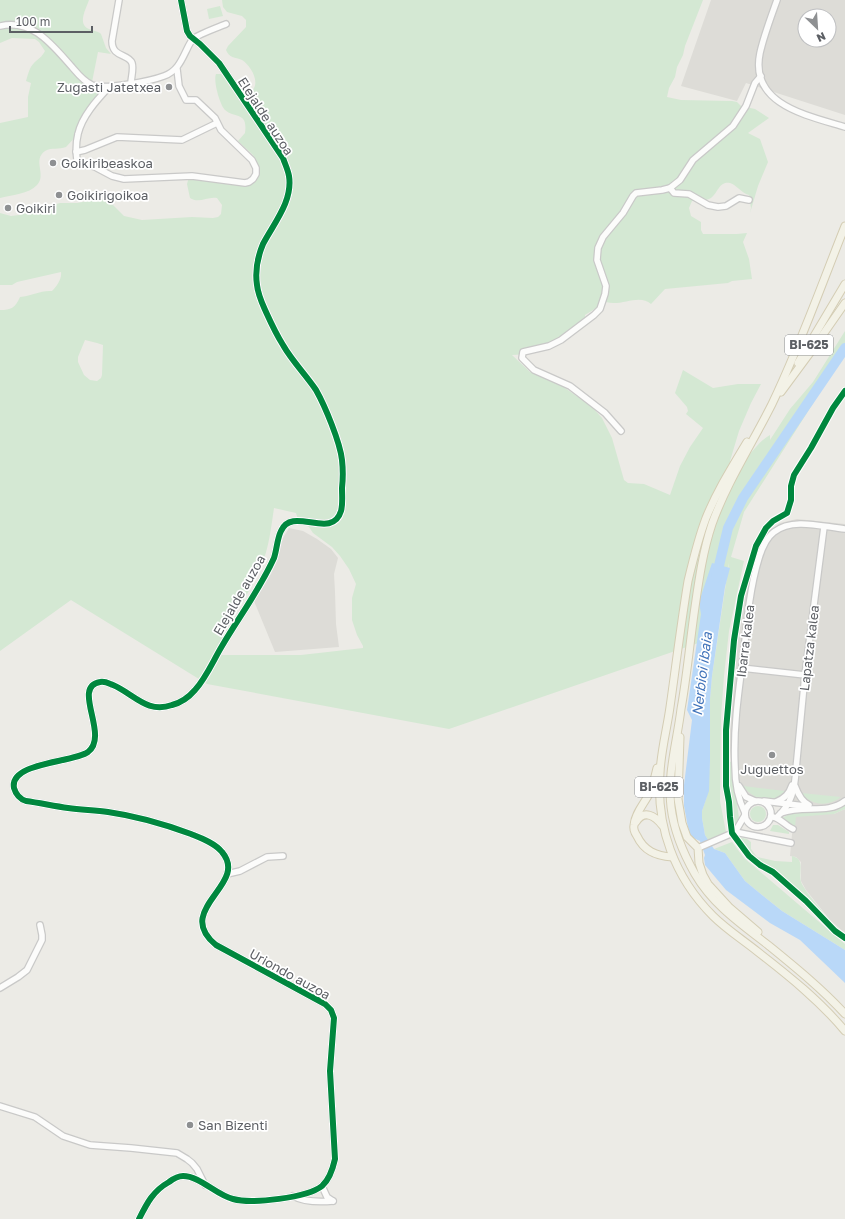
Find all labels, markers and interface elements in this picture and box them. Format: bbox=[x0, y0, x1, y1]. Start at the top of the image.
scale bar bbox=[10, 8, 92, 34]
north arrow bbox=[797, 8, 837, 48]
text: 100 m bbox=[16, 14, 50, 29]
text: N bbox=[815, 30, 828, 45]
street label: Elejalde auzoa bbox=[235, 74, 297, 158]
place label: Zugasti Jatetxea bbox=[57, 79, 161, 95]
marker: Zugasti Jatetxea bbox=[164, 82, 174, 92]
place label: Goikiribeaskoa bbox=[61, 155, 153, 171]
marker: Goikiribeaskoa bbox=[48, 158, 58, 168]
place label: Goikirigoikoa bbox=[67, 187, 148, 203]
marker: Goikirigoikoa bbox=[54, 190, 64, 200]
place label: Goikiri bbox=[16, 200, 56, 216]
marker: Goikiri bbox=[3, 203, 13, 213]
road number: BI-625 bbox=[785, 335, 833, 355]
street label: Elejalde auzoa bbox=[210, 552, 268, 638]
street label: Ibarra kalea bbox=[733, 604, 757, 678]
street label: Lapatza kalea bbox=[796, 604, 822, 692]
water label: Nerbioi ibaia bbox=[688, 630, 715, 717]
marker: Juguettos bbox=[767, 750, 777, 760]
place label: Juguettos bbox=[740, 761, 804, 777]
road number: BI-625 bbox=[635, 777, 683, 797]
street label: Uriondo auzoa bbox=[247, 945, 333, 1003]
place label: San Bizenti bbox=[198, 1117, 268, 1133]
marker: San Bizenti bbox=[185, 1120, 195, 1130]

